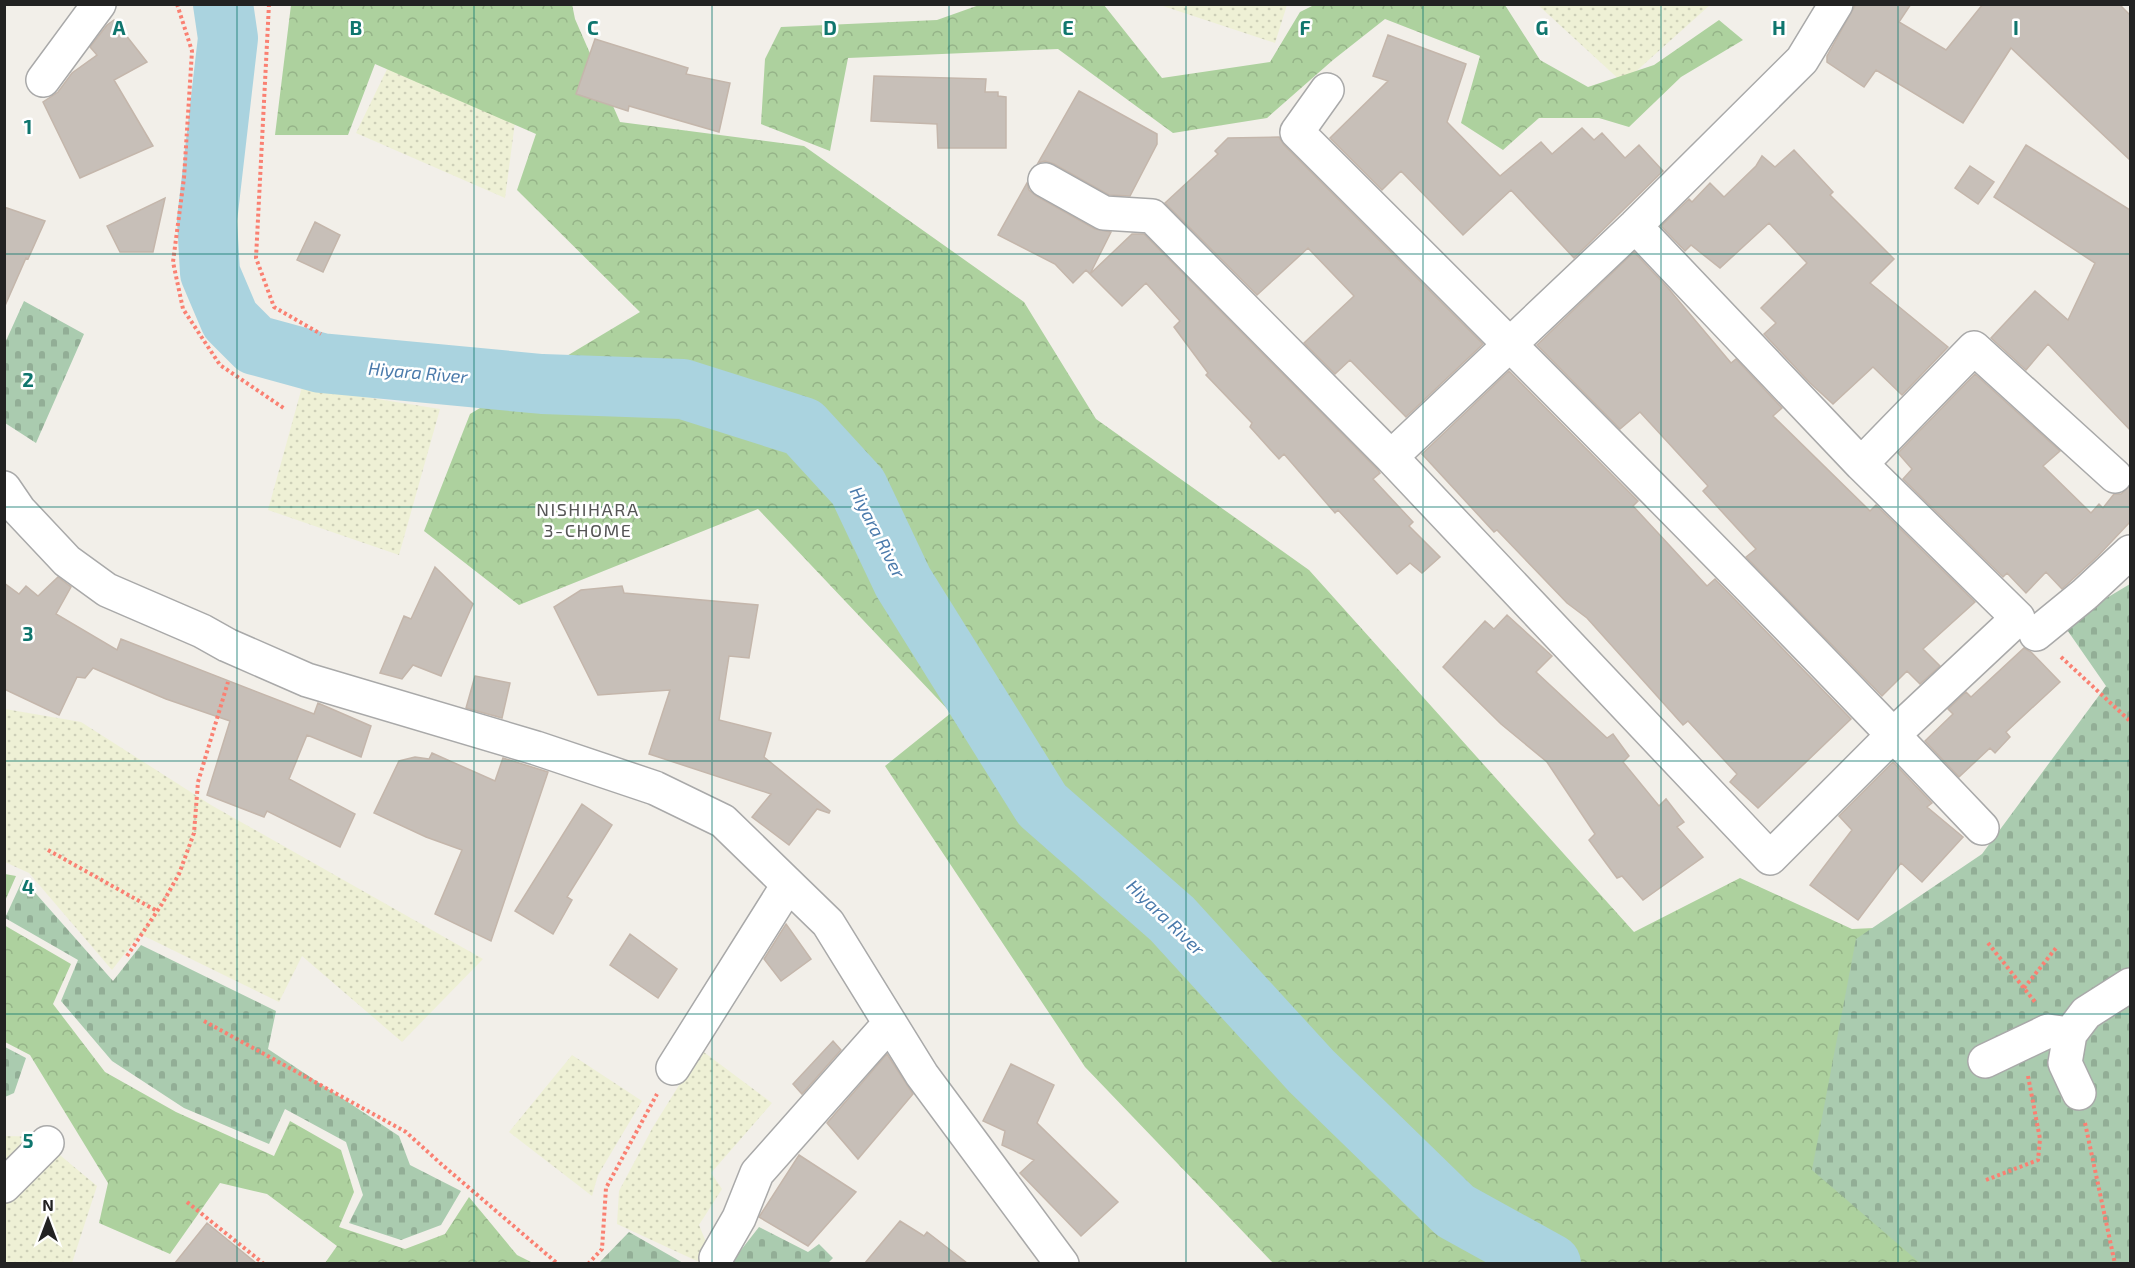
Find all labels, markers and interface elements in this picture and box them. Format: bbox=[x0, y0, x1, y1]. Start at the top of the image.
text: A bbox=[112, 15, 126, 39]
text: B bbox=[350, 15, 362, 39]
text: C bbox=[587, 15, 599, 39]
text: D bbox=[823, 15, 837, 39]
text: E bbox=[1062, 15, 1074, 39]
text: F bbox=[1299, 15, 1311, 39]
text: G bbox=[1536, 15, 1548, 39]
text: H bbox=[1772, 15, 1786, 39]
text: I bbox=[2013, 15, 2019, 39]
text: 1 bbox=[24, 114, 32, 138]
water label: Hiyara River bbox=[367, 357, 469, 387]
text: 2 bbox=[22, 367, 34, 391]
water label: Hiyara River bbox=[846, 483, 911, 582]
district label: NISHIHARA 3-CHOME bbox=[536, 498, 640, 541]
text: 3 bbox=[22, 621, 34, 645]
text: 4 bbox=[22, 874, 35, 898]
water label: Hiyara River bbox=[1123, 874, 1210, 960]
text: 5 bbox=[22, 1128, 34, 1152]
north arrow bbox=[18, 1190, 78, 1250]
text: N bbox=[42, 1195, 54, 1214]

